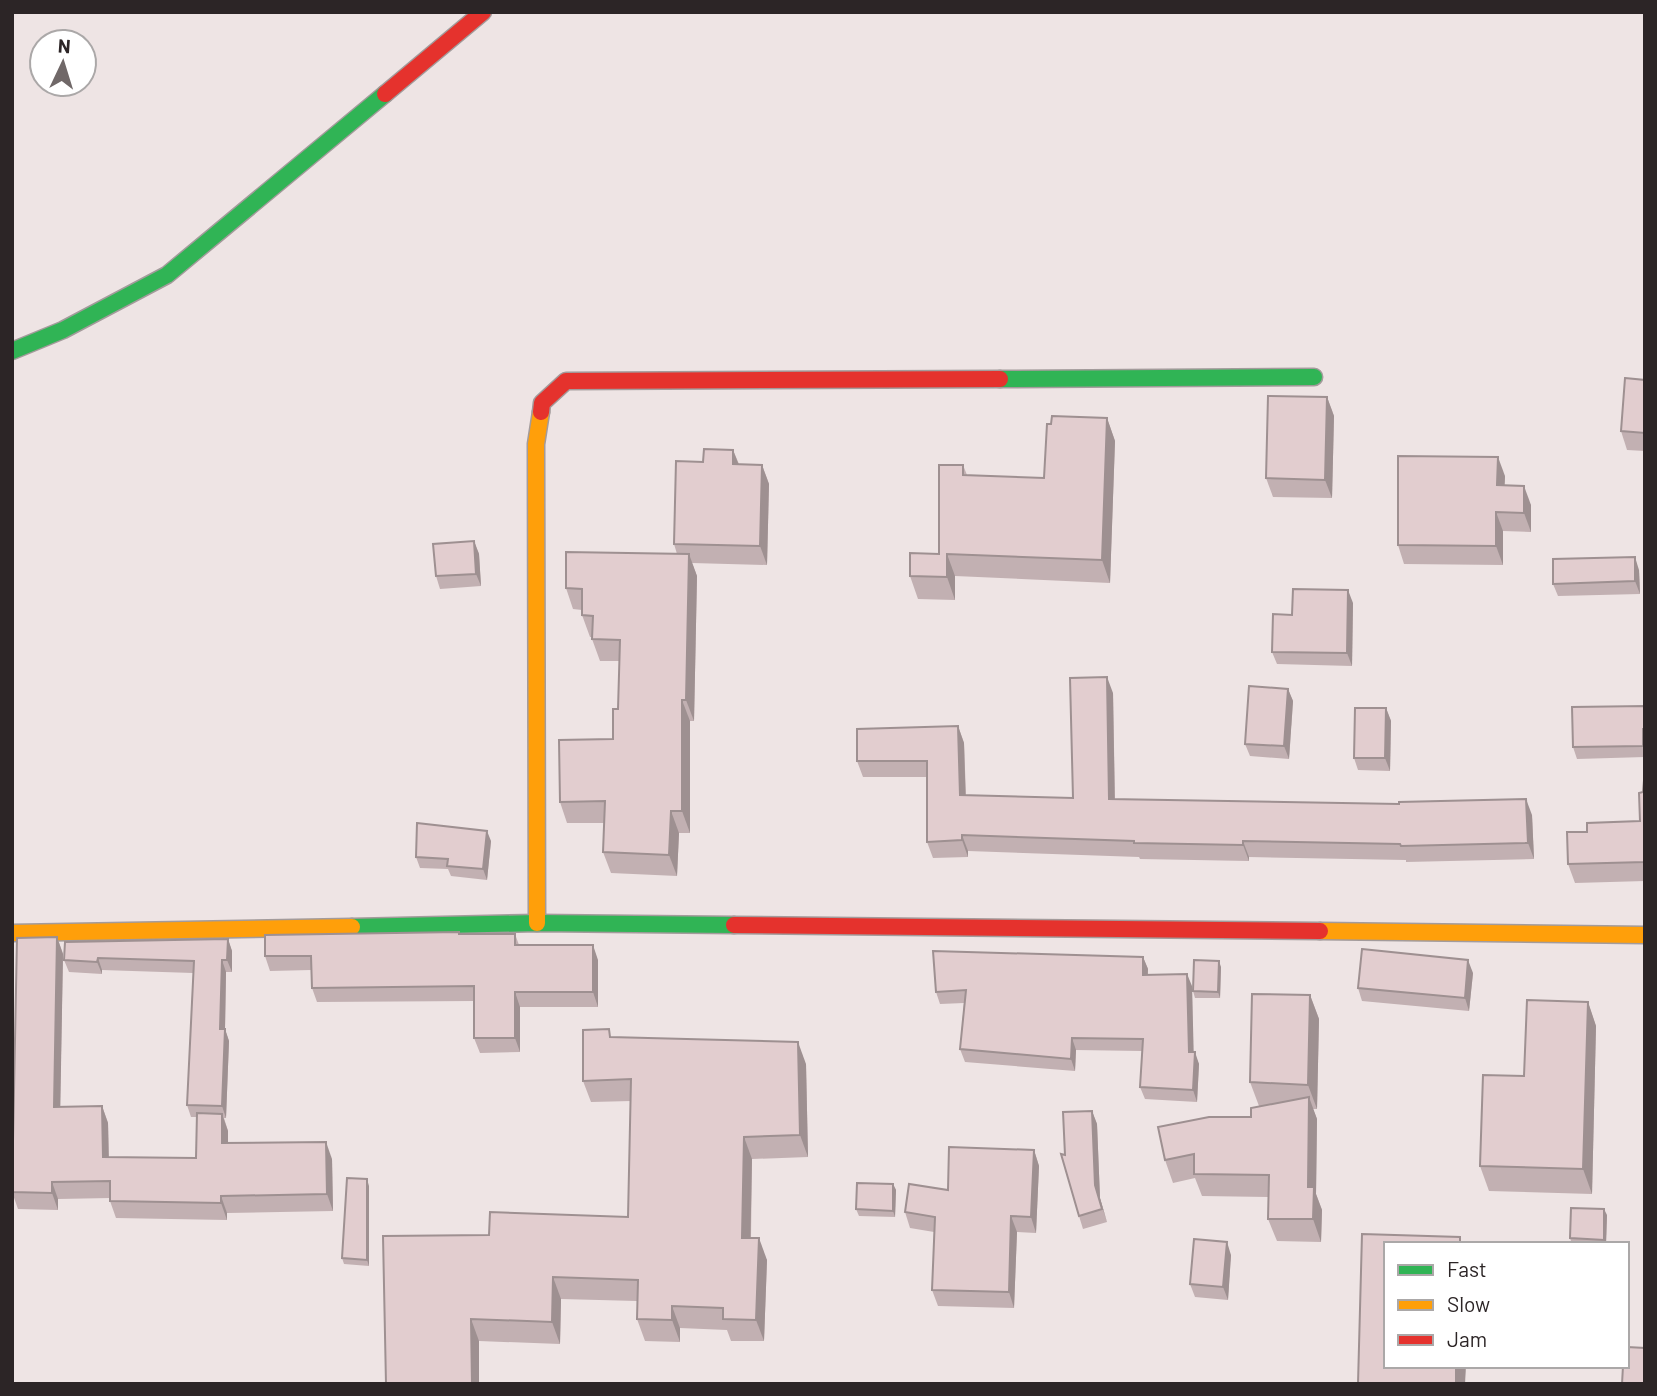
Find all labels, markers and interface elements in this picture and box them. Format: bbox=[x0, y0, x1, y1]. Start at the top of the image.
north arrow bbox=[28, 28, 98, 98]
text: N bbox=[57, 34, 71, 57]
legend bbox=[1384, 1242, 1629, 1368]
text: Fast bbox=[1447, 1256, 1487, 1281]
text: Slow bbox=[1447, 1291, 1490, 1316]
text: Jam bbox=[1447, 1326, 1487, 1351]

